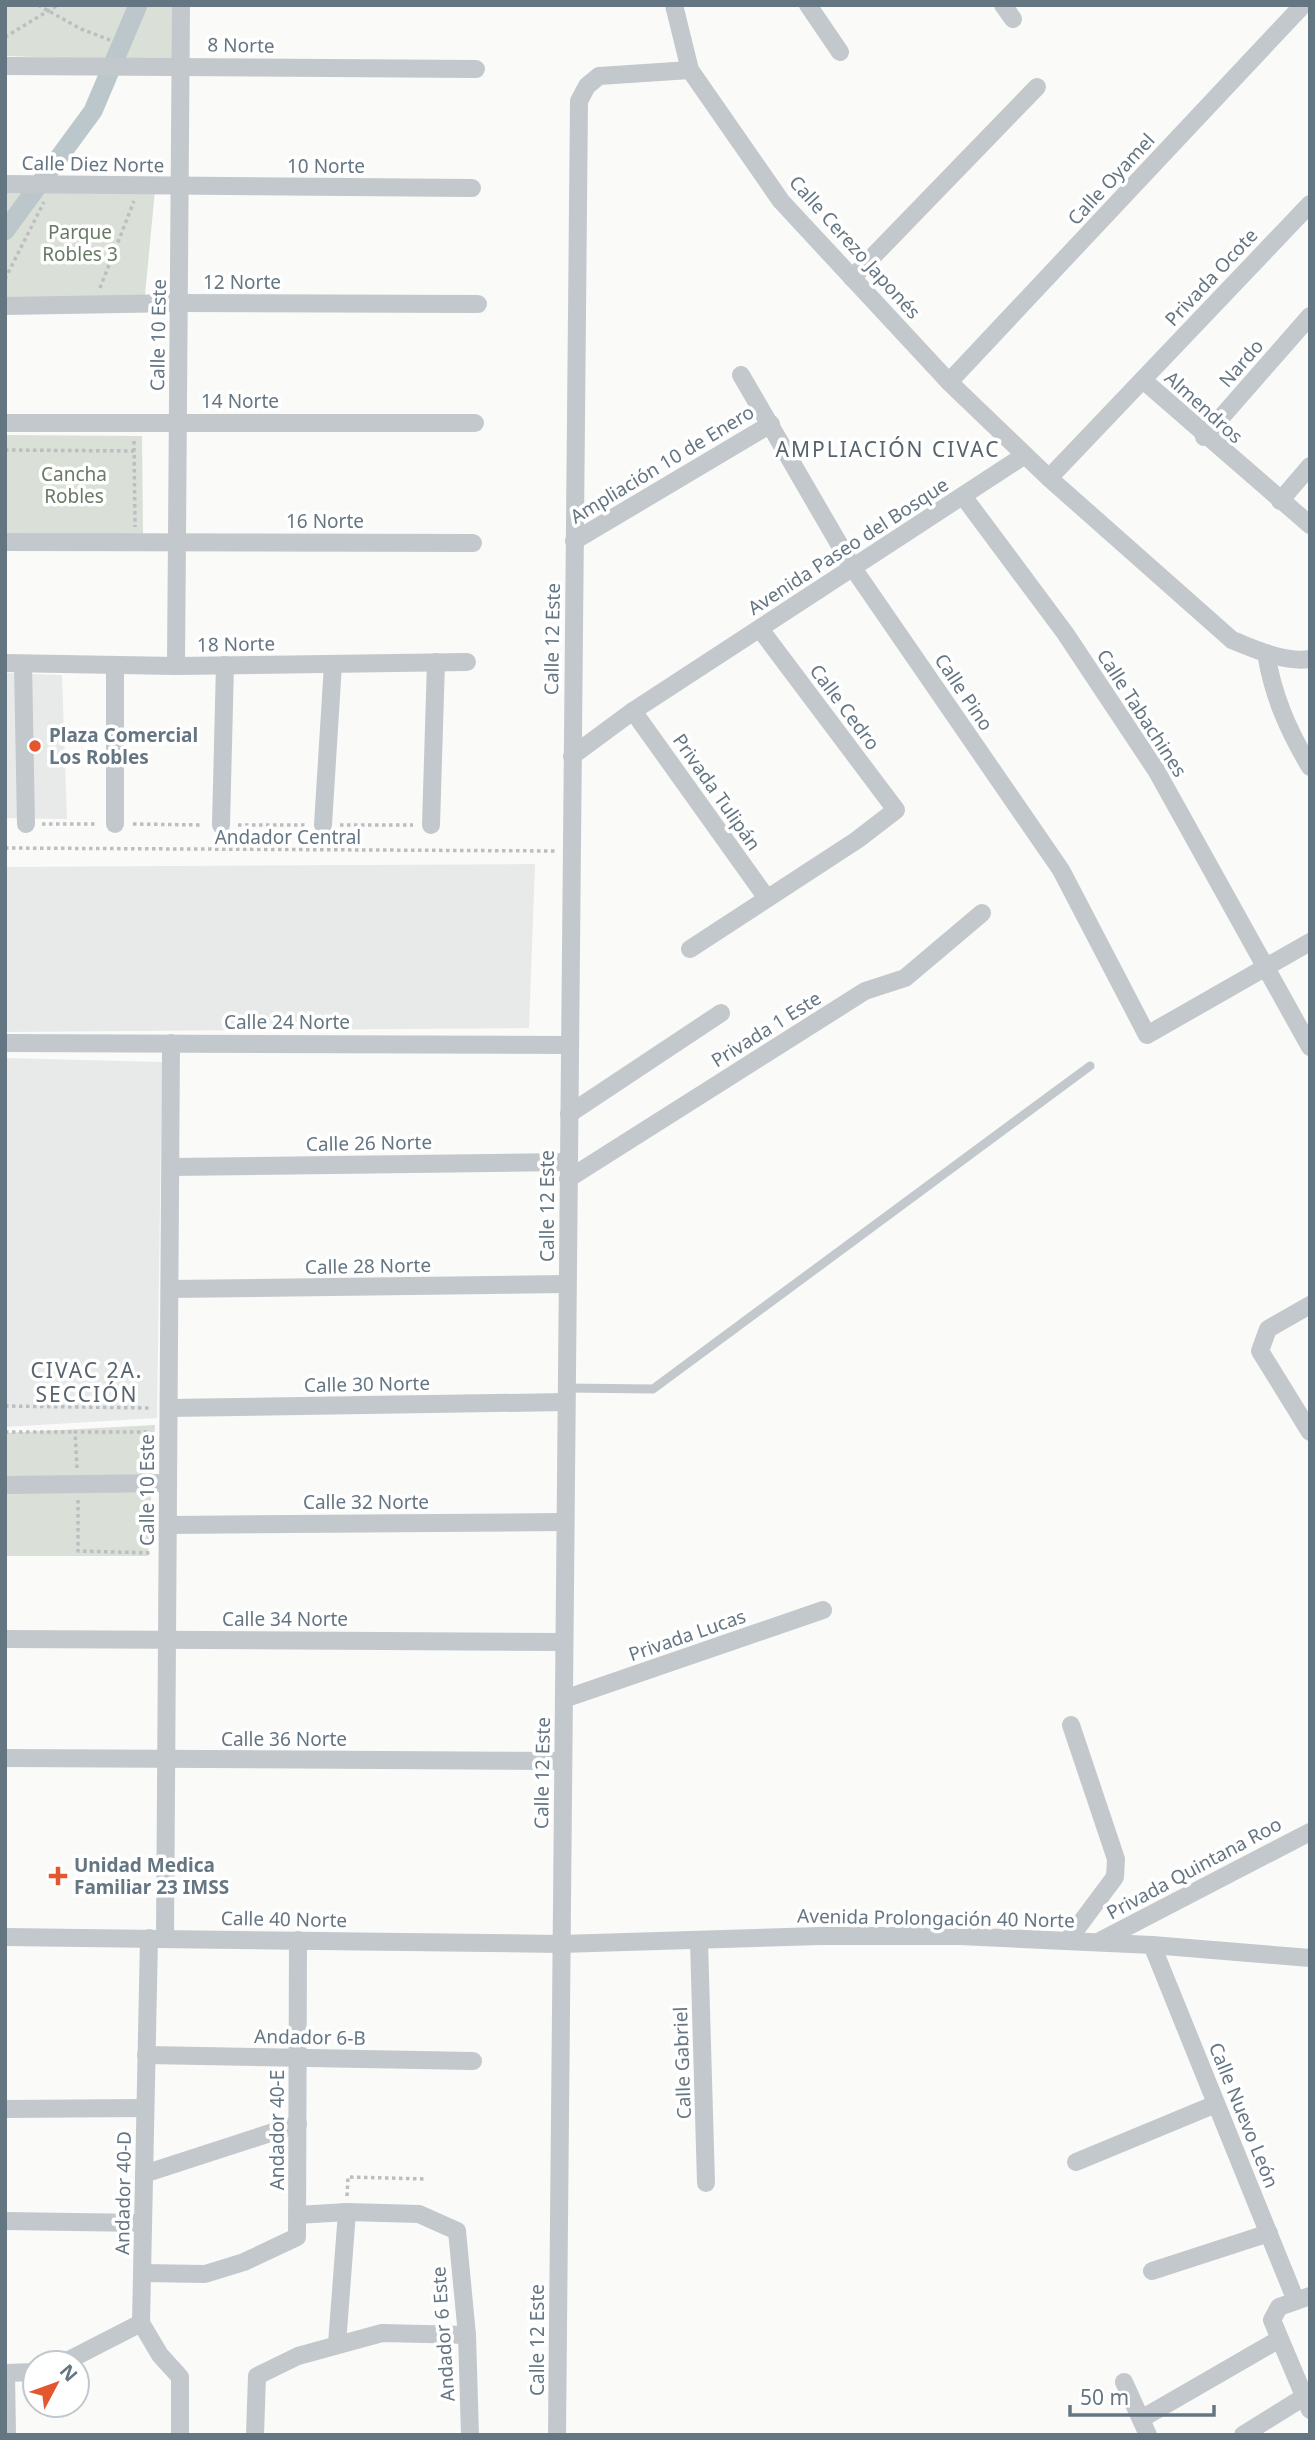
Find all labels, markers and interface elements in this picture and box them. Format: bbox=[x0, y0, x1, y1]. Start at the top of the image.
street label: 8 Norte bbox=[207, 31, 275, 59]
street label: Calle Oyamel bbox=[1062, 127, 1160, 231]
street label: Calle Diez Norte bbox=[21, 150, 165, 178]
street label: 10 Norte bbox=[287, 153, 365, 179]
street label: Calle Cerezo Japonés bbox=[784, 170, 926, 324]
park label: Parque Robles 3 bbox=[42, 219, 118, 267]
street label: Privada Ocote bbox=[1159, 222, 1263, 332]
street label: 12 Norte bbox=[203, 269, 281, 295]
street label: Calle 10 Este bbox=[144, 279, 172, 391]
street label: Nardo bbox=[1213, 333, 1269, 393]
street label: Almendros bbox=[1159, 365, 1249, 449]
street label: 14 Norte bbox=[201, 388, 279, 414]
street label: Ampliación 10 de Enero bbox=[565, 399, 759, 529]
district label: AMPLIACIÓN CIVAC bbox=[776, 435, 1000, 463]
park label: Cancha Robles bbox=[41, 461, 107, 509]
street label: Avenida Paseo del Bosque bbox=[743, 471, 953, 621]
street label: 16 Norte bbox=[286, 508, 364, 534]
street label: Calle 12 Este bbox=[538, 583, 566, 695]
street label: 18 Norte bbox=[197, 630, 275, 658]
street label: Calle Tabachines bbox=[1091, 644, 1193, 782]
street label: Calle Pino bbox=[929, 648, 999, 736]
street label: Calle Cedro bbox=[804, 659, 886, 755]
place label: Plaza Comercial Los Robles bbox=[49, 722, 198, 770]
street label: Privada Tulipán bbox=[667, 728, 767, 856]
marker: Plaza Comercial Los Robles bbox=[27, 738, 43, 754]
street label: Andador Central bbox=[215, 824, 361, 850]
street label: Privada 1 Este bbox=[706, 985, 826, 1073]
street label: Calle 24 Norte bbox=[224, 1009, 350, 1035]
street label: Calle 26 Norte bbox=[306, 1129, 432, 1157]
street label: Calle 12 Este bbox=[534, 1150, 560, 1262]
street label: Calle 28 Norte bbox=[305, 1252, 431, 1280]
district label: CIVAC 2A. SECCIÓN bbox=[31, 1356, 143, 1408]
street label: Calle 30 Norte bbox=[304, 1370, 430, 1398]
street label: Calle 10 Este bbox=[134, 1434, 160, 1546]
street label: Calle 32 Norte bbox=[303, 1489, 429, 1515]
street label: Privada Lucas bbox=[625, 1603, 749, 1667]
street label: Calle 34 Norte bbox=[222, 1606, 348, 1632]
street label: Calle 12 Este bbox=[528, 1717, 556, 1829]
street label: Calle 36 Norte bbox=[221, 1726, 347, 1752]
street label: Privada Quintana Roo bbox=[1102, 1811, 1286, 1925]
place label: Unidad Medica Familiar 23 IMSS bbox=[74, 1852, 229, 1900]
marker: Unidad Medica Familiar 23 IMSS bbox=[48, 1866, 68, 1886]
street label: Avenida Prolongación 40 Norte bbox=[797, 1903, 1075, 1933]
street label: Calle 40 Norte bbox=[221, 1905, 347, 1933]
street label: Calle Gabriel bbox=[667, 2006, 697, 2120]
street label: Andador 6-B bbox=[254, 2023, 366, 2051]
street label: Calle Nuevo León bbox=[1203, 2038, 1285, 2192]
street label: Andador 40-E bbox=[264, 2070, 290, 2190]
street label: Andador 40-D bbox=[109, 2131, 137, 2255]
street label: Andador 6 Este bbox=[425, 2266, 461, 2402]
street label: Calle 12 Este bbox=[524, 2284, 550, 2396]
north arrow bbox=[21, 2349, 91, 2419]
text: N bbox=[54, 2358, 84, 2387]
scale bar bbox=[1070, 2374, 1214, 2418]
text: 50 m bbox=[1080, 2383, 1129, 2411]

